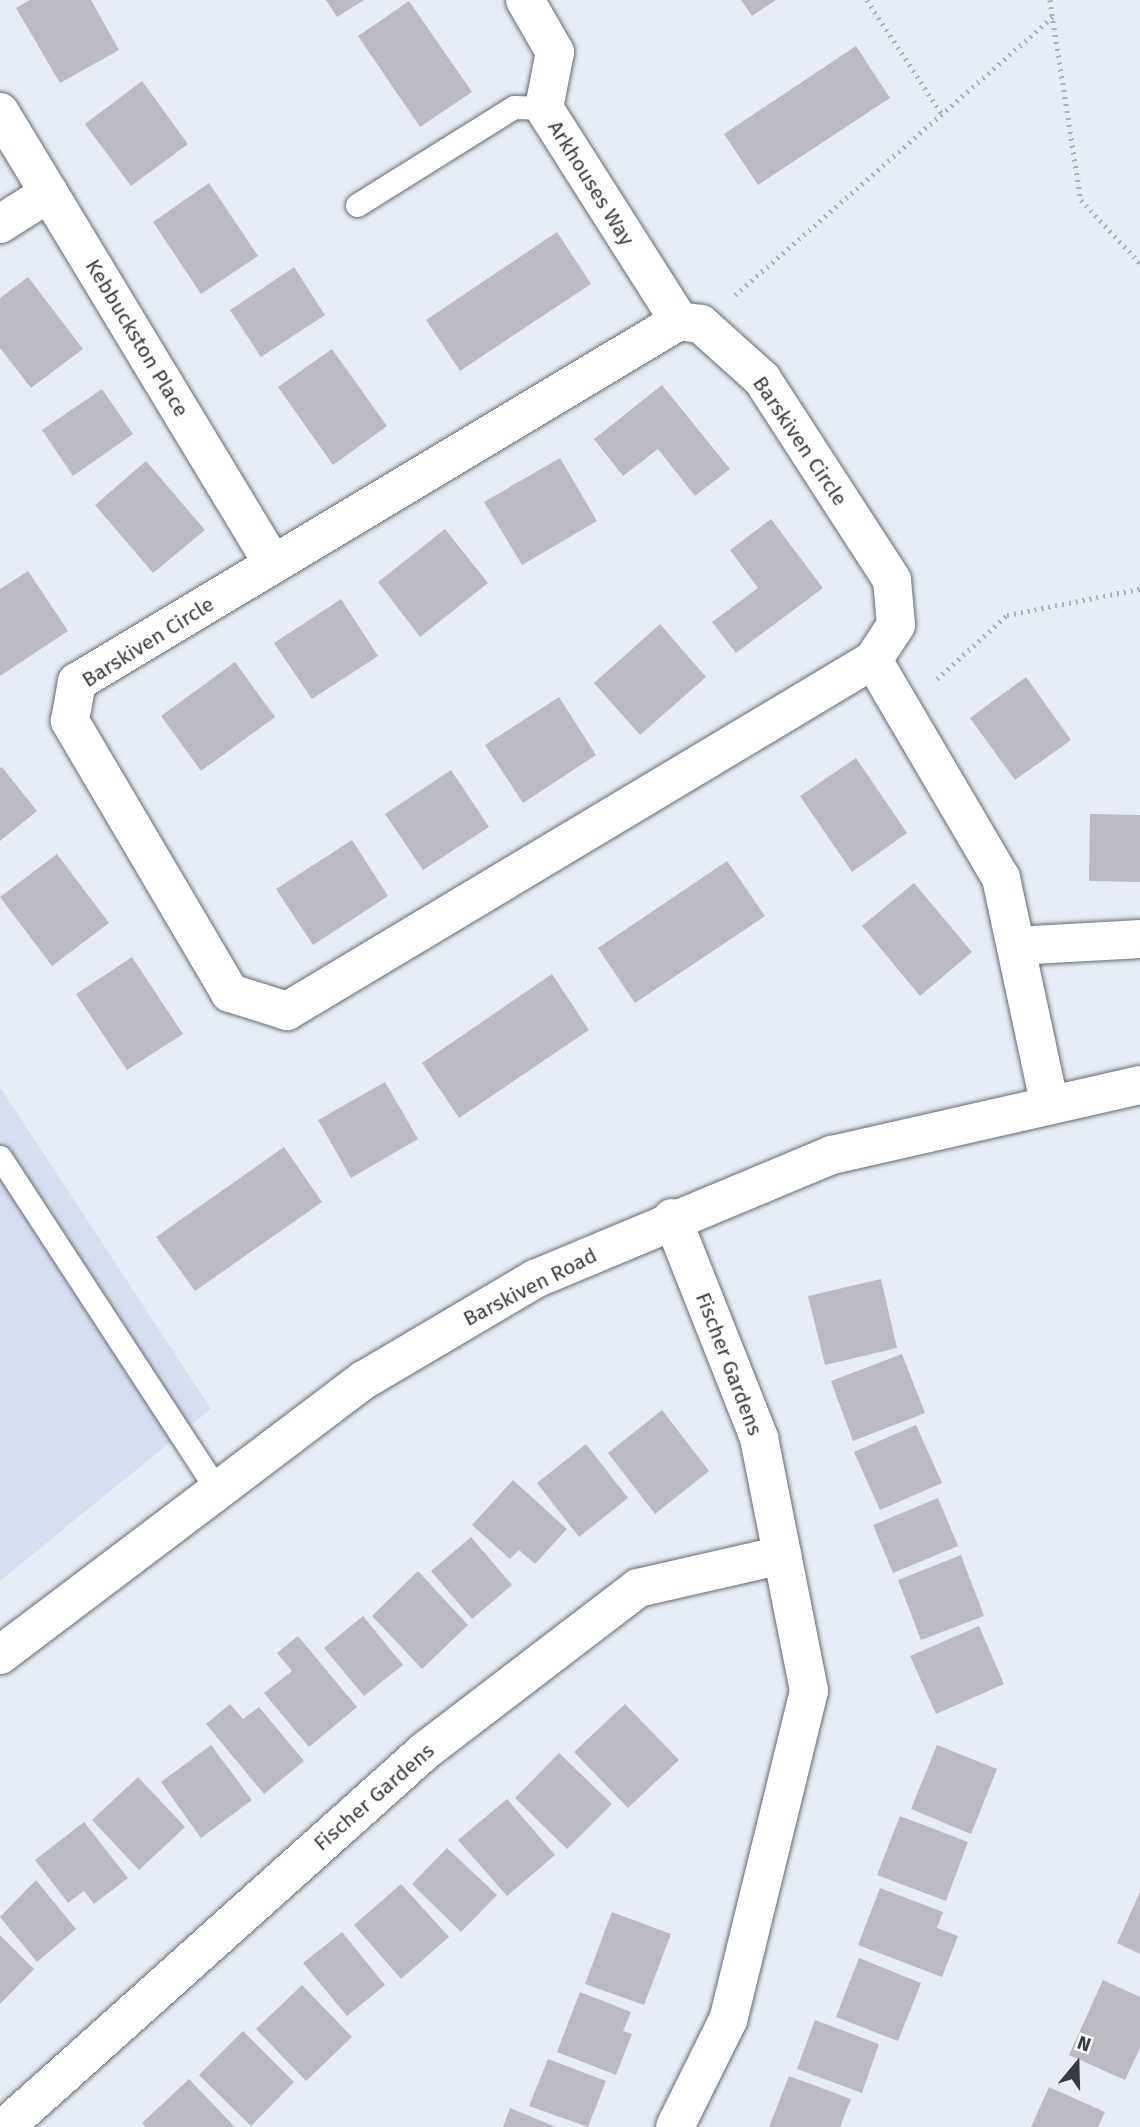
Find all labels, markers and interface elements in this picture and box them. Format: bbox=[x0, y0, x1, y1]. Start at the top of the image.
street label: Arkhouses Way bbox=[543, 116, 639, 250]
street label: Kebbuckston Place bbox=[80, 255, 194, 421]
street label: Barskiven Circle bbox=[747, 371, 853, 511]
street label: Barskiven Circle bbox=[77, 591, 219, 693]
street label: Barskiven Road bbox=[459, 1243, 601, 1331]
street label: Fischer Gardens bbox=[690, 1289, 768, 1439]
street label: Fischer Gardens bbox=[309, 1738, 439, 1856]
north arrow bbox=[1042, 2029, 1112, 2099]
text: N bbox=[1074, 2031, 1094, 2057]

